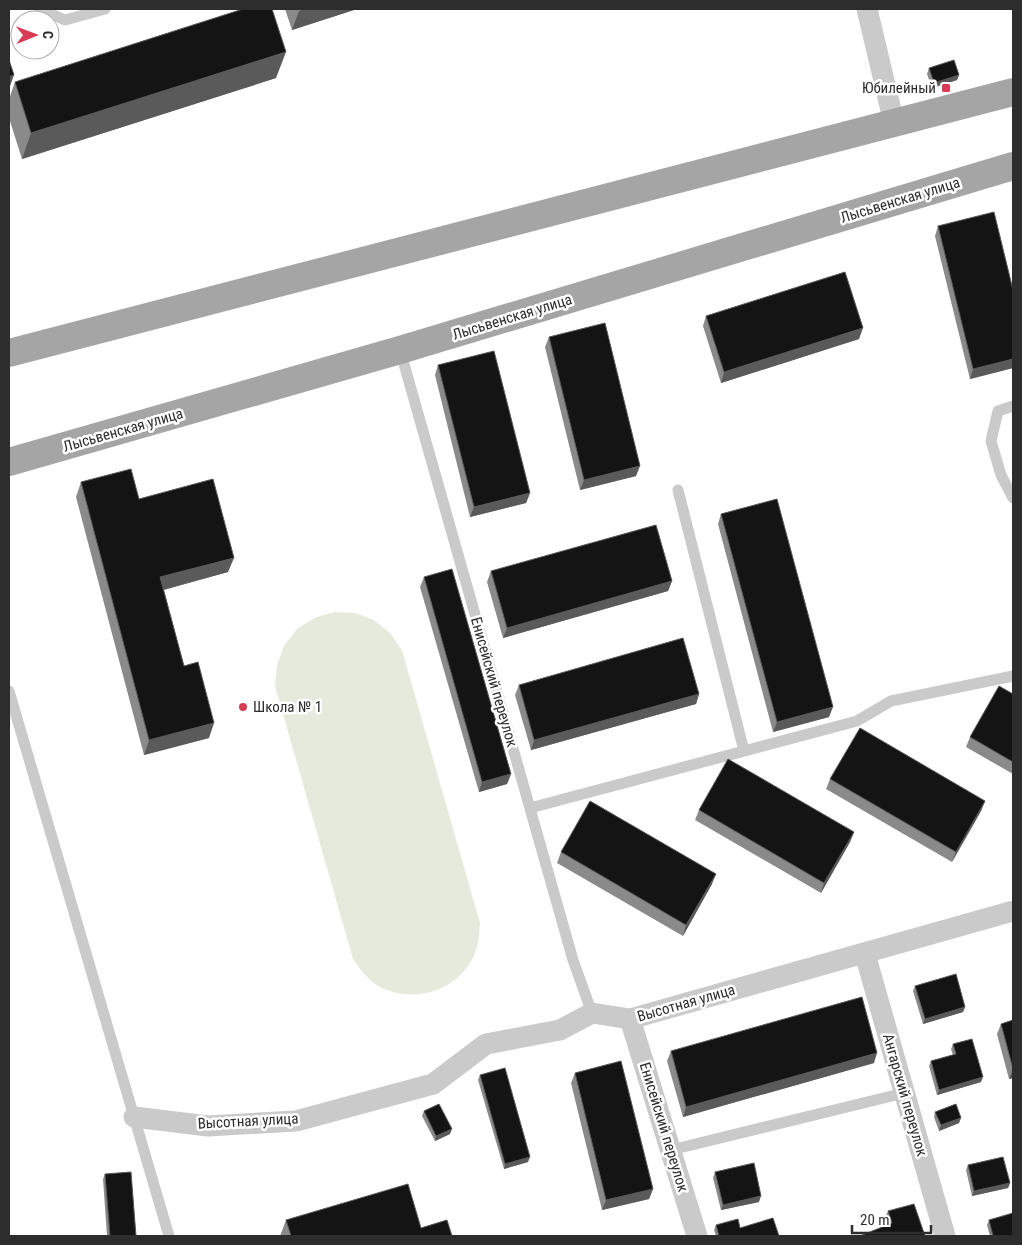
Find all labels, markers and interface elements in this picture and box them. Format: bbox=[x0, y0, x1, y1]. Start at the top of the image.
north arrow bbox=[10, 10, 60, 60]
text: С bbox=[40, 31, 56, 39]
place label: Юбилейный bbox=[862, 79, 936, 97]
marker: Юбилейный bbox=[940, 82, 952, 94]
street label: Лысьвенская улица bbox=[838, 173, 962, 227]
street label: Лысьвенская улица bbox=[450, 290, 574, 344]
street label: Лысьвенская улица bbox=[61, 404, 185, 456]
street label: Енисейский переулок bbox=[467, 615, 521, 749]
place label: Школа № 1 bbox=[253, 698, 322, 716]
marker: Школа № 1 bbox=[237, 701, 249, 713]
street label: Высотная улица bbox=[635, 980, 737, 1026]
street label: Ангарский переулок bbox=[879, 1032, 931, 1158]
street label: Енисейский переулок bbox=[636, 1060, 692, 1194]
street label: Высотная улица bbox=[197, 1109, 299, 1133]
scale bar bbox=[852, 1202, 931, 1234]
text: 20 m bbox=[860, 1211, 890, 1229]

